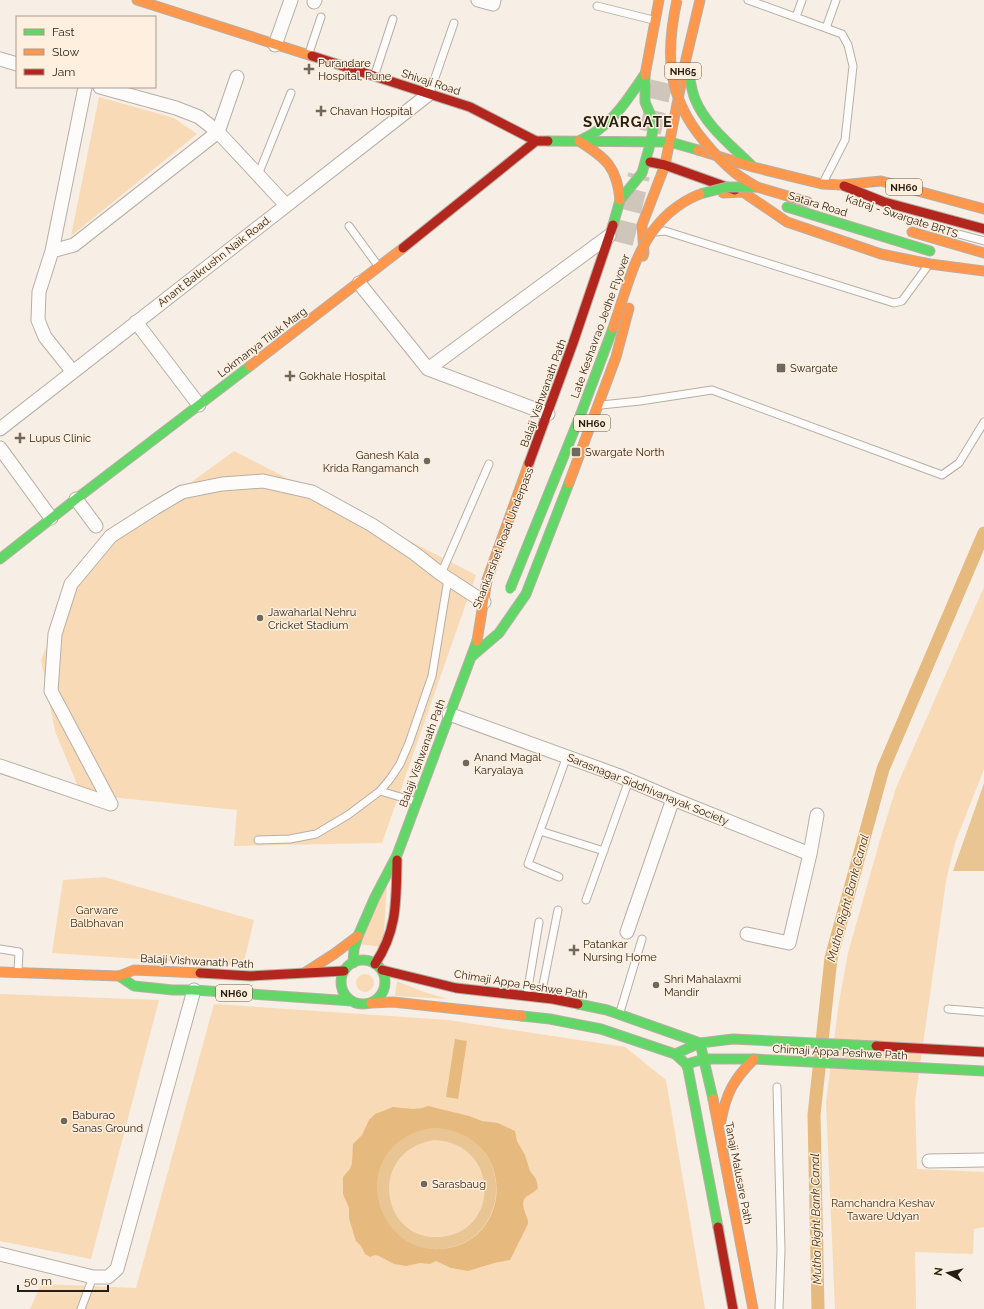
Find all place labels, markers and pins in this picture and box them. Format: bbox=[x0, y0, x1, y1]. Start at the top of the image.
place label: Purandare Hospital, Pune bbox=[318, 57, 392, 83]
marker: Purandare Hospital, Pune bbox=[303, 63, 315, 75]
marker: Chavan Hospital bbox=[315, 105, 327, 117]
place label: Chavan Hospital bbox=[330, 105, 412, 118]
marker: Swargate bbox=[775, 362, 787, 374]
place label: Swargate bbox=[790, 362, 838, 375]
marker: Gokhale Hospital bbox=[284, 370, 296, 382]
place label: Gokhale Hospital bbox=[299, 370, 386, 383]
marker: Lupus Clinic bbox=[14, 432, 26, 444]
place label: Lupus Clinic bbox=[29, 432, 91, 445]
marker: Swargate North bbox=[570, 446, 582, 458]
place label: Swargate North bbox=[585, 446, 665, 459]
place label: Ganesh Kala Krida Rangamanch bbox=[323, 449, 419, 475]
marker: Ganesh Kala Krida Rangamanch bbox=[422, 456, 432, 466]
place label: Jawaharlal Nehru Cricket Stadium bbox=[268, 606, 356, 632]
marker: Jawaharlal Nehru Cricket Stadium bbox=[255, 613, 265, 623]
place label: Anand Magal Karyalaya bbox=[474, 751, 541, 777]
marker: Anand Magal Karyalaya bbox=[461, 758, 471, 768]
place label: Patankar Nursing Home bbox=[583, 938, 657, 964]
marker: Patankar Nursing Home bbox=[568, 944, 580, 956]
place label: Shri Mahalaxmi Mandir bbox=[664, 973, 741, 999]
marker: Shri Mahalaxmi Mandir bbox=[651, 980, 661, 990]
place label: Baburao Sanas Ground bbox=[72, 1109, 143, 1135]
marker: Baburao Sanas Ground bbox=[59, 1116, 69, 1126]
place label: Sarasbaug bbox=[432, 1178, 486, 1191]
marker: Sarasbaug bbox=[419, 1179, 429, 1189]

